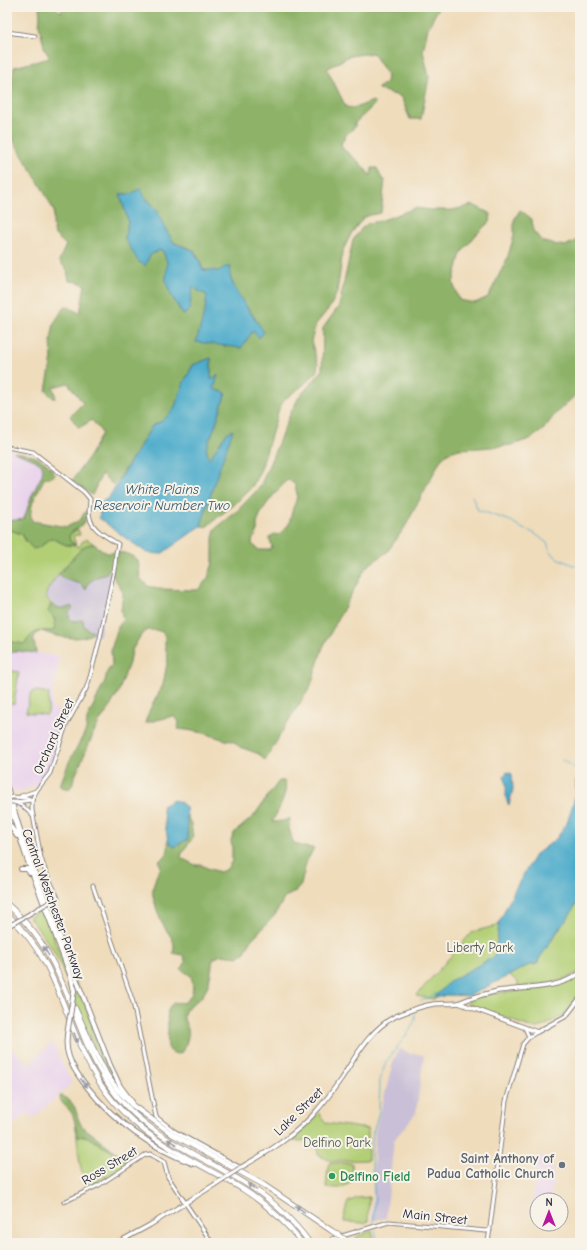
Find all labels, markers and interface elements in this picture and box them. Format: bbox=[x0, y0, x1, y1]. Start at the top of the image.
water label: White Plains Reservoir Number Two bbox=[94, 481, 230, 514]
street label: Orchard Street bbox=[30, 695, 77, 777]
street label: Central Westchester Parkway bbox=[19, 827, 88, 982]
park label: Liberty Park bbox=[447, 940, 514, 955]
one-way arrow bbox=[43, 945, 50, 957]
one-way arrow bbox=[74, 1033, 80, 1045]
one-way arrow bbox=[80, 1078, 88, 1089]
street label: Lake Street bbox=[271, 1083, 327, 1138]
park label: Delfino Park bbox=[303, 1135, 371, 1150]
one-way arrow bbox=[167, 1138, 177, 1146]
street label: Ross Street bbox=[79, 1142, 141, 1188]
place label: Saint Anthony of Padua Catholic Church bbox=[427, 1151, 555, 1181]
marker: Saint Anthony of Padua Catholic Church bbox=[557, 1160, 567, 1170]
place label: Delfino Field bbox=[340, 1169, 410, 1184]
marker: Delfino Field bbox=[327, 1171, 337, 1181]
one-way arrow bbox=[246, 1184, 258, 1191]
north arrow bbox=[529, 1192, 569, 1232]
text: N bbox=[545, 1196, 553, 1209]
one-way arrow bbox=[295, 1205, 306, 1213]
street label: Main Street bbox=[402, 1206, 469, 1227]

